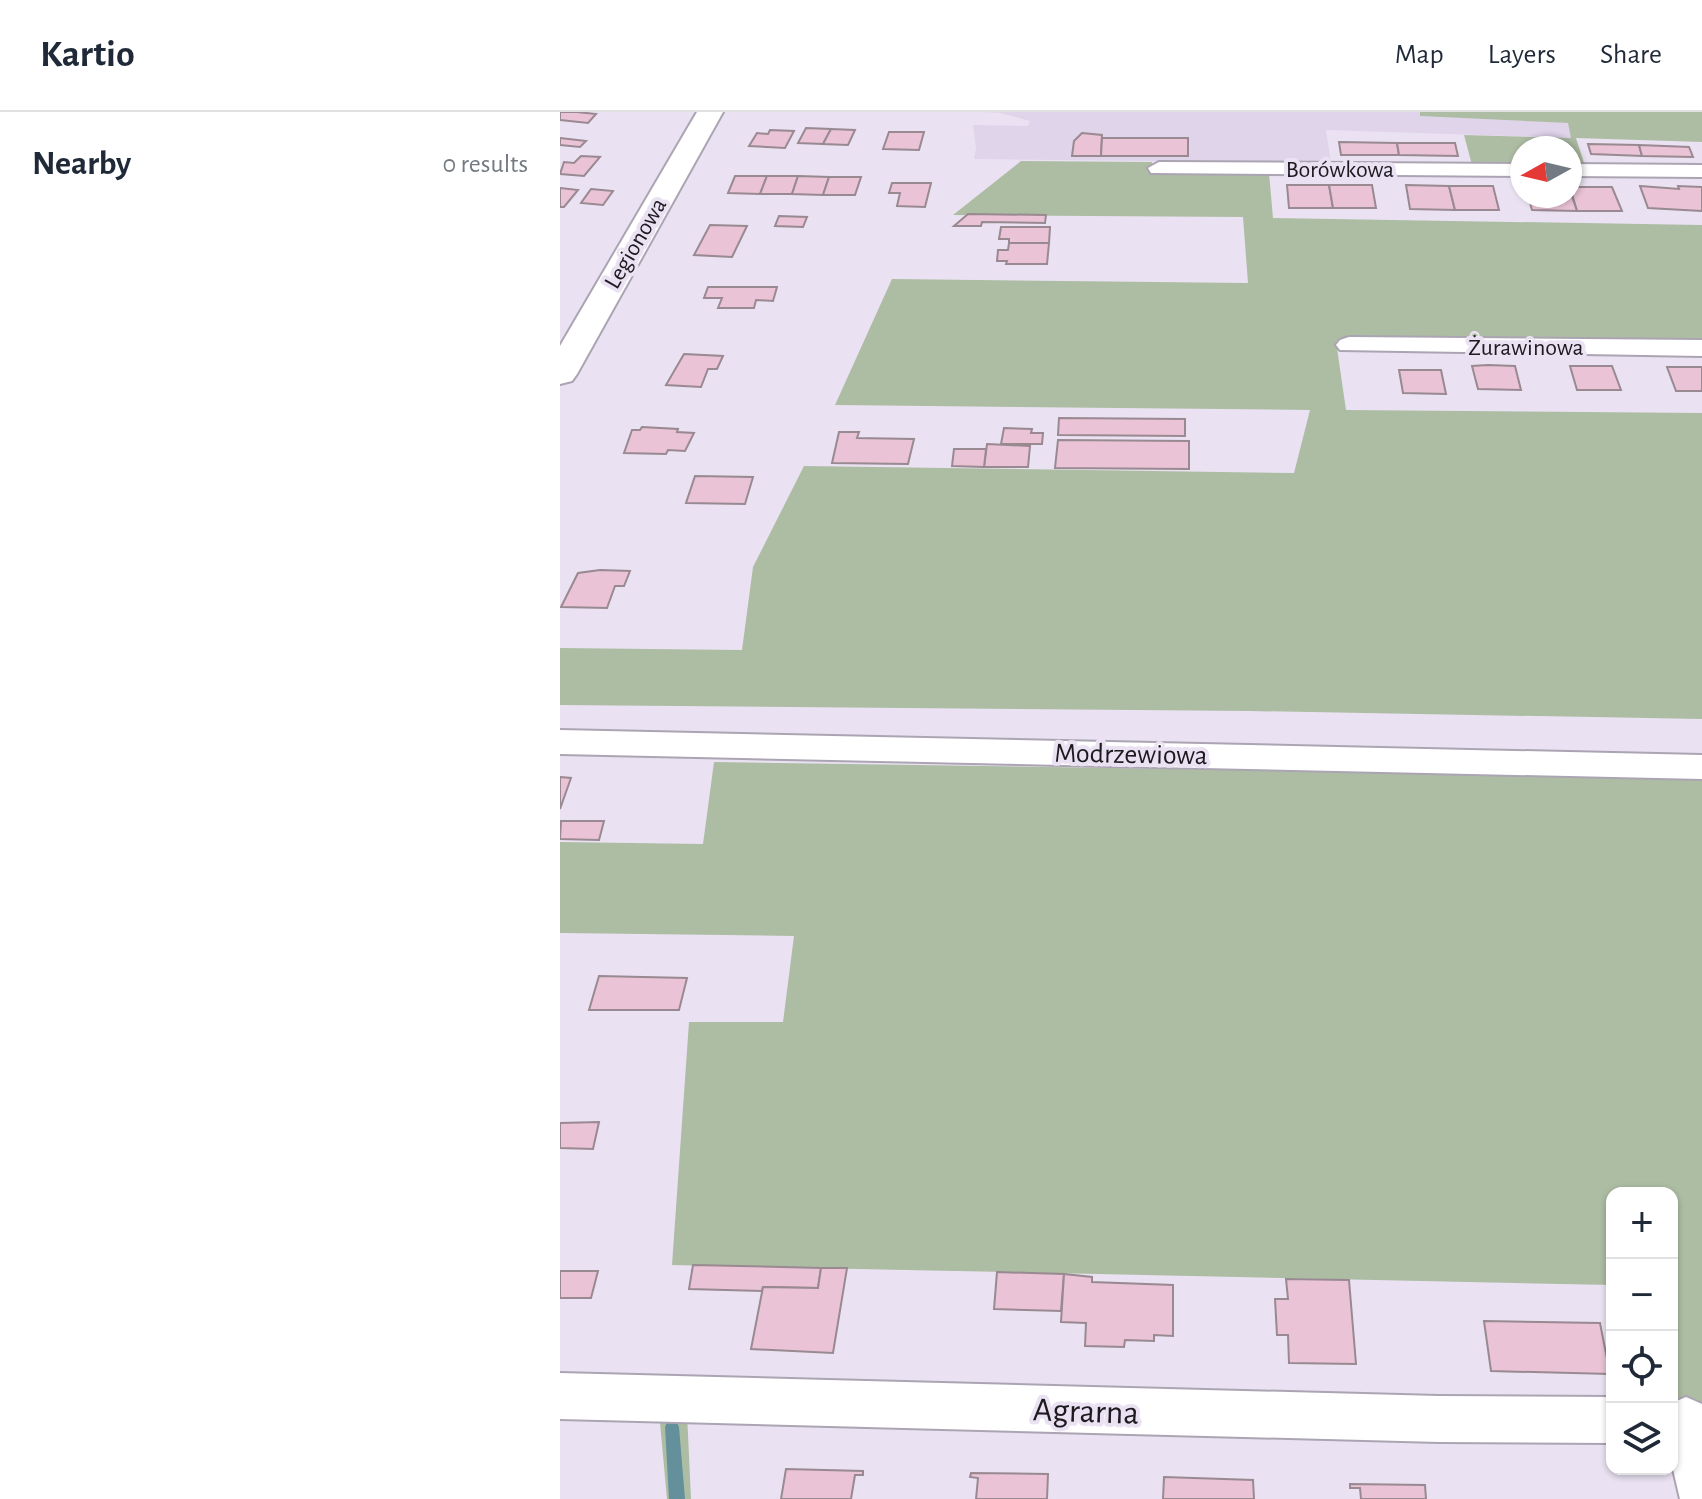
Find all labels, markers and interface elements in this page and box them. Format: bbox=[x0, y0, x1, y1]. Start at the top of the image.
text: Kartio bbox=[40, 36, 135, 74]
text: Map bbox=[1395, 41, 1444, 69]
text: Layers bbox=[1488, 41, 1556, 69]
text: Share bbox=[1600, 41, 1662, 69]
north arrow bbox=[1510, 136, 1582, 208]
text: Nearby bbox=[32, 147, 131, 181]
text: 0 results bbox=[442, 151, 528, 177]
street label: Borówkowa bbox=[1286, 158, 1394, 182]
street label: Legionowa bbox=[600, 194, 671, 293]
street label: Żurawinowa bbox=[1468, 335, 1584, 360]
street label: Modrzewiowa bbox=[1054, 740, 1208, 770]
map controls bbox=[1606, 1187, 1678, 1475]
button: + bbox=[1606, 1187, 1678, 1259]
button: − bbox=[1606, 1259, 1678, 1331]
button: locate bbox=[1606, 1331, 1678, 1403]
street label: Agrarna bbox=[1032, 1393, 1140, 1431]
button: layers bbox=[1606, 1403, 1678, 1475]

